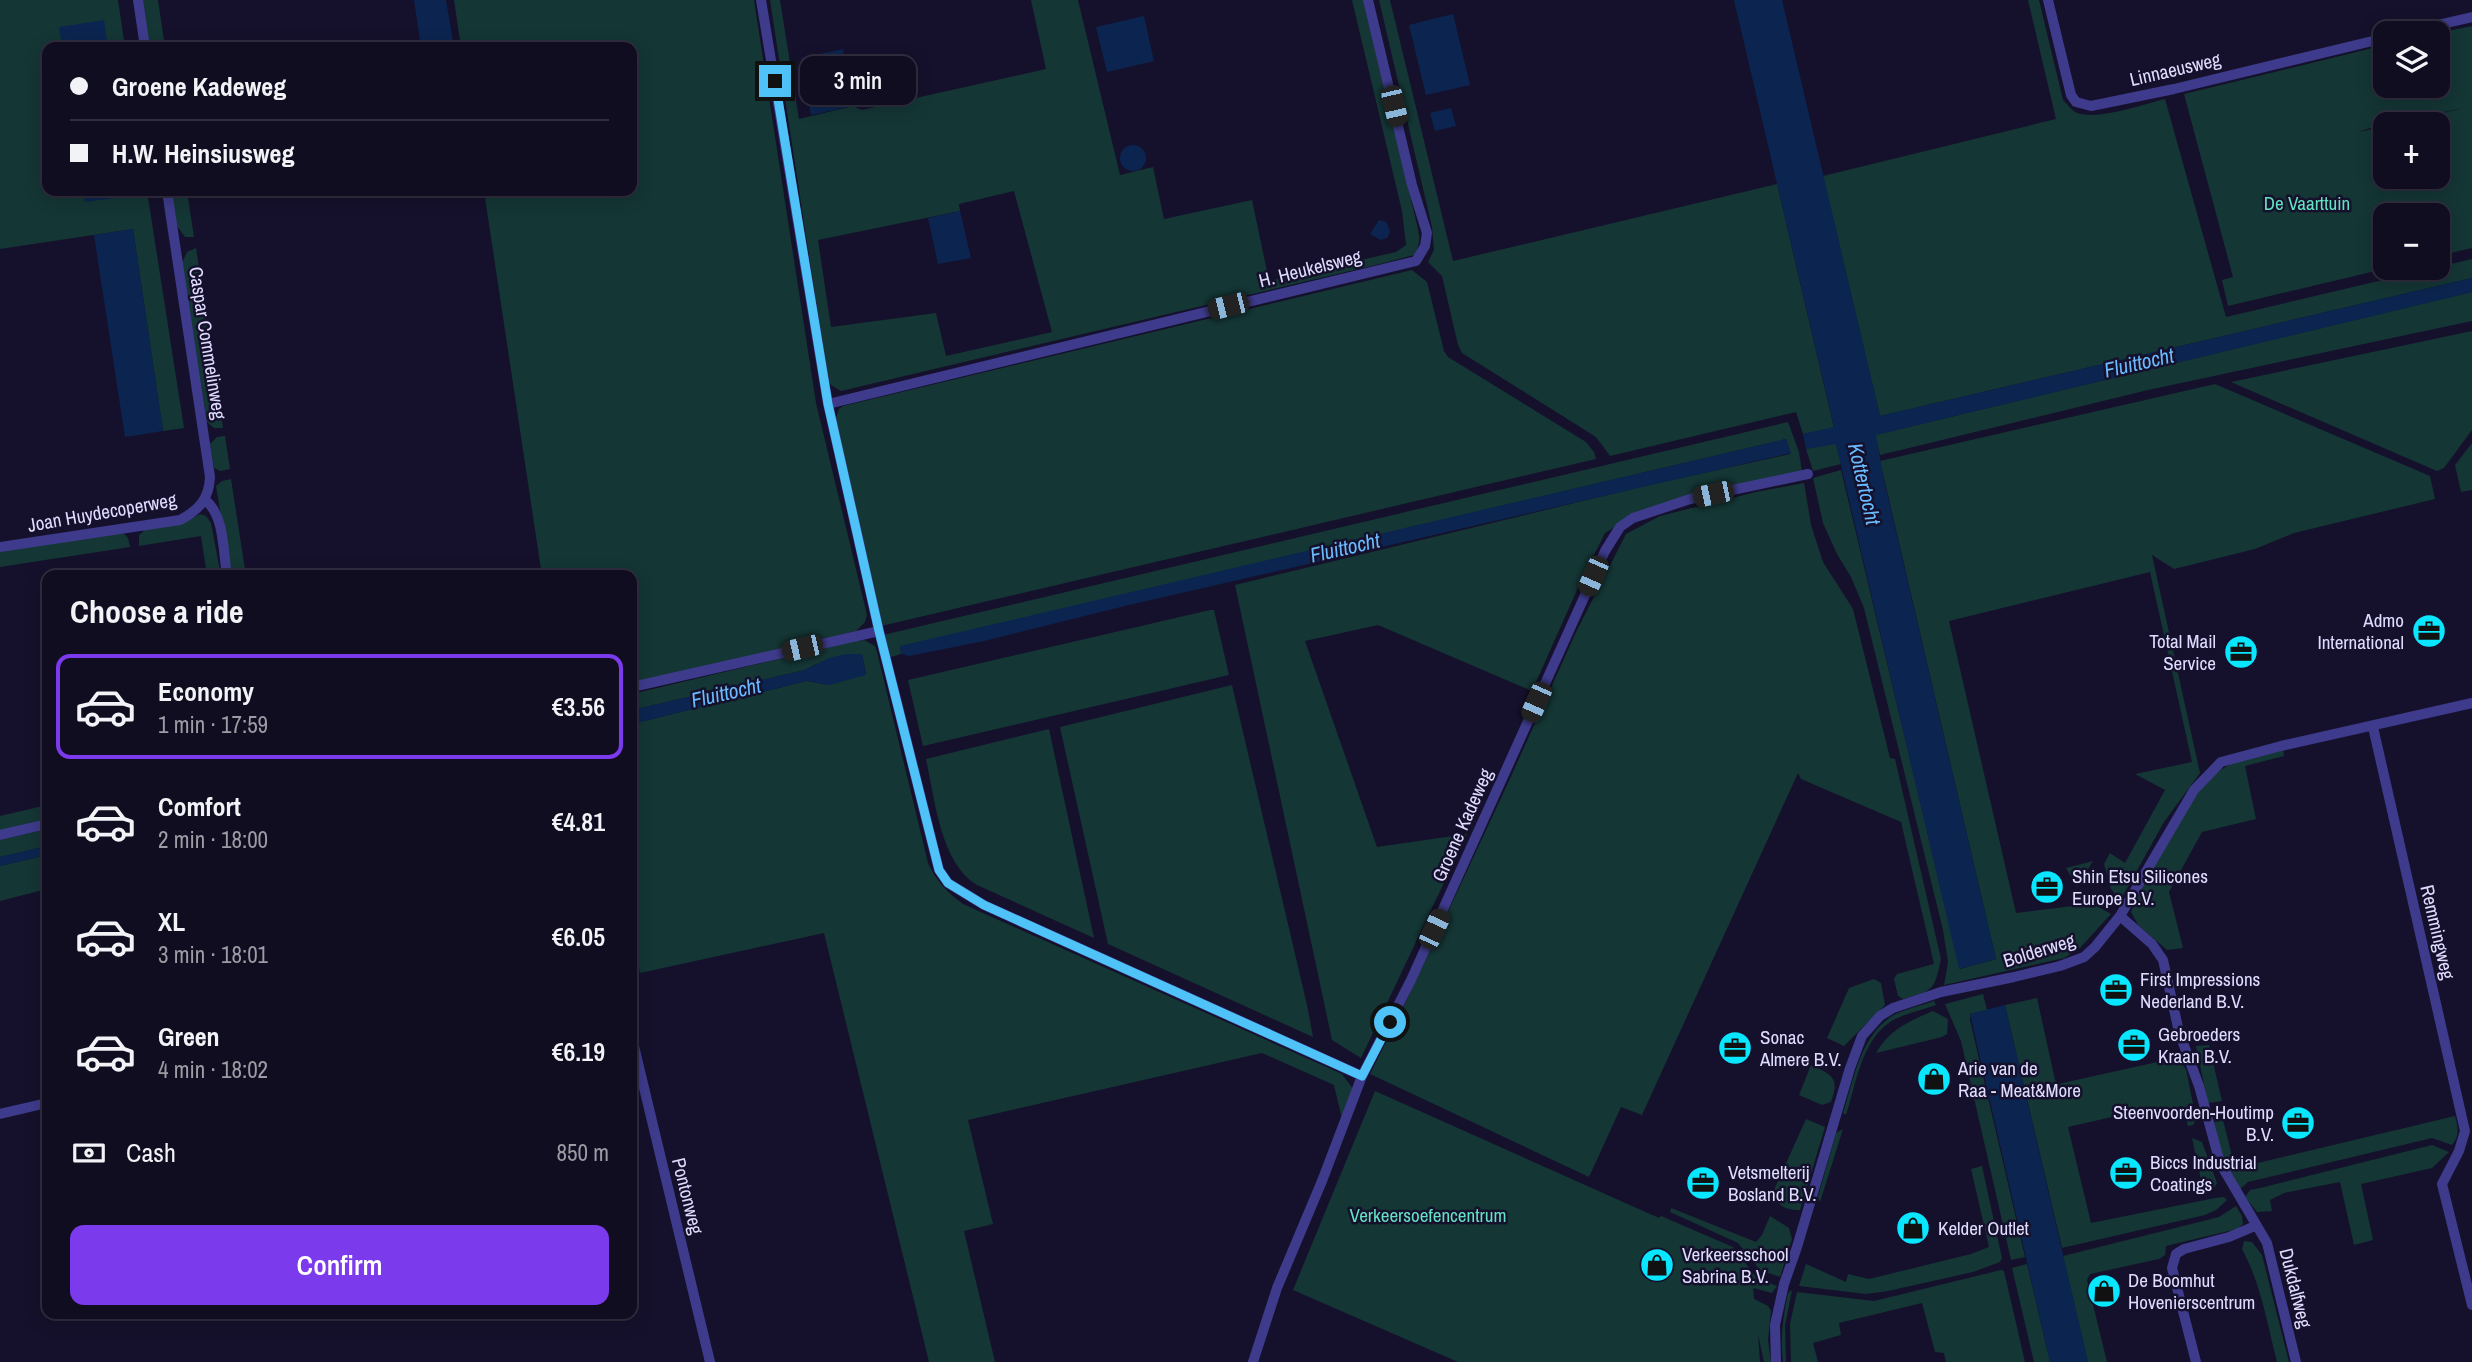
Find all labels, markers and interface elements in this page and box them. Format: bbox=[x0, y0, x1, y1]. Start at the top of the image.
map controls bbox=[2373, 21, 2450, 280]
button: layers bbox=[2373, 21, 2450, 98]
street label: Linnaeusweg bbox=[2127, 46, 2223, 92]
callout: 3 min bbox=[800, 56, 915, 106]
route end bbox=[759, 65, 791, 97]
text: 3 min bbox=[834, 65, 882, 96]
text: Groene Kadeweg bbox=[112, 69, 286, 104]
car bbox=[1380, 83, 1409, 129]
button: + bbox=[2373, 112, 2450, 189]
text: H.W. Heinsiusweg bbox=[112, 136, 294, 171]
park label: De Vaarttuin bbox=[2264, 190, 2350, 216]
button: − bbox=[2373, 203, 2450, 280]
street label: H. Heukelsweg bbox=[1256, 243, 1364, 293]
street label: Caspar Commelinweg bbox=[183, 265, 233, 421]
car bbox=[1206, 291, 1251, 321]
water label: Fluittocht bbox=[2101, 340, 2178, 385]
water label: Kottertocht bbox=[1841, 440, 1888, 529]
car bbox=[1691, 479, 1736, 509]
street label: Joan Huydecoperweg bbox=[26, 486, 179, 538]
water label: Fluittocht bbox=[1307, 525, 1384, 570]
car bbox=[1575, 553, 1612, 599]
text: Choose a ride bbox=[70, 590, 244, 633]
place label: Admo International bbox=[2317, 607, 2404, 655]
office icon: Admo International bbox=[2410, 612, 2448, 650]
place label: Total Mail Service bbox=[2149, 628, 2216, 676]
car bbox=[780, 633, 825, 663]
office icon: Total Mail Service bbox=[2222, 633, 2260, 671]
water label: Fluittocht bbox=[688, 670, 765, 715]
text: Economy bbox=[158, 674, 254, 709]
icon: car bbox=[74, 675, 137, 738]
car bbox=[1518, 679, 1555, 725]
text: €3.56 bbox=[552, 689, 605, 724]
text: 1 min · 17:59 bbox=[158, 709, 268, 740]
street label: Groene Kadeweg bbox=[1425, 764, 1499, 886]
text: Comfort bbox=[158, 789, 241, 824]
icon: car bbox=[74, 790, 137, 853]
text: €4.81 bbox=[552, 804, 605, 839]
text: 2 min · 18:00 bbox=[158, 824, 268, 855]
place label: Shin Etsu Silicones Europe B.V. bbox=[2072, 863, 2208, 911]
office icon: Shin Etsu Silicones Europe B.V. bbox=[2028, 868, 2066, 906]
street label: Remmingweg bbox=[2415, 882, 2462, 982]
text: XL bbox=[158, 904, 185, 939]
icon: car bbox=[74, 905, 137, 968]
car bbox=[1416, 906, 1453, 952]
text: €6.05 bbox=[552, 919, 605, 954]
street label: Bolderweg bbox=[2000, 927, 2078, 973]
text: 3 min · 18:01 bbox=[158, 939, 268, 970]
place label: First Impressions Nederland B.V. bbox=[2140, 966, 2261, 1014]
office icon: First Impressions Nederland B.V. bbox=[2097, 971, 2135, 1009]
route start bbox=[1374, 1006, 1406, 1038]
text: Green bbox=[158, 1019, 220, 1054]
icon: car bbox=[74, 1020, 137, 1083]
place label: Gebroeders Kraan B.V. bbox=[2158, 1021, 2240, 1069]
place label: Sonac Almere B.V. bbox=[1759, 1024, 1842, 1072]
office icon: Gebroeders Kraan B.V. bbox=[2115, 1026, 2153, 1064]
office icon: Sonac Almere B.V. bbox=[1716, 1029, 1754, 1067]
text: €6.19 bbox=[552, 1034, 605, 1069]
text: 4 min · 18:02 bbox=[158, 1054, 268, 1085]
place label: Arie van de Raa - Meat&More bbox=[1957, 1055, 2081, 1103]
shop icon: Arie van de Raa - Meat&More bbox=[1915, 1060, 1953, 1098]
place label: Steenvoorden-Houtimp B.V. bbox=[2113, 1099, 2274, 1147]
office icon: Steenvoorden-Houtimp B.V. bbox=[2279, 1104, 2317, 1142]
icon: cash bbox=[70, 1134, 108, 1172]
text: Cash bbox=[126, 1135, 176, 1170]
text: 850 m bbox=[557, 1137, 609, 1168]
place label: Biccs Industrial Coatings bbox=[2150, 1149, 2257, 1197]
office icon: Biccs Industrial Coatings bbox=[2107, 1154, 2145, 1192]
street label: Pontonweg bbox=[666, 1155, 710, 1237]
place label: Vetsmelterij Bosland B.V. bbox=[1728, 1159, 1817, 1207]
office icon: Vetsmelterij Bosland B.V. bbox=[1684, 1164, 1722, 1202]
park label: Verkeersoefencentrum bbox=[1350, 1202, 1506, 1228]
shop icon: Kelder Outlet bbox=[1894, 1209, 1932, 1247]
place label: Kelder Outlet bbox=[1938, 1215, 2030, 1241]
button: Confirm bbox=[70, 1225, 609, 1305]
place label: Verkeersschool Sabrina B.V. bbox=[1682, 1241, 1789, 1289]
street label: Dukdalfweg bbox=[2274, 1245, 2319, 1331]
shop icon: Verkeersschool Sabrina B.V. bbox=[1638, 1246, 1676, 1284]
place label: De Boomhut Hovenierscentrum bbox=[2128, 1267, 2255, 1315]
shop icon: De Boomhut Hovenierscentrum bbox=[2085, 1272, 2123, 1310]

